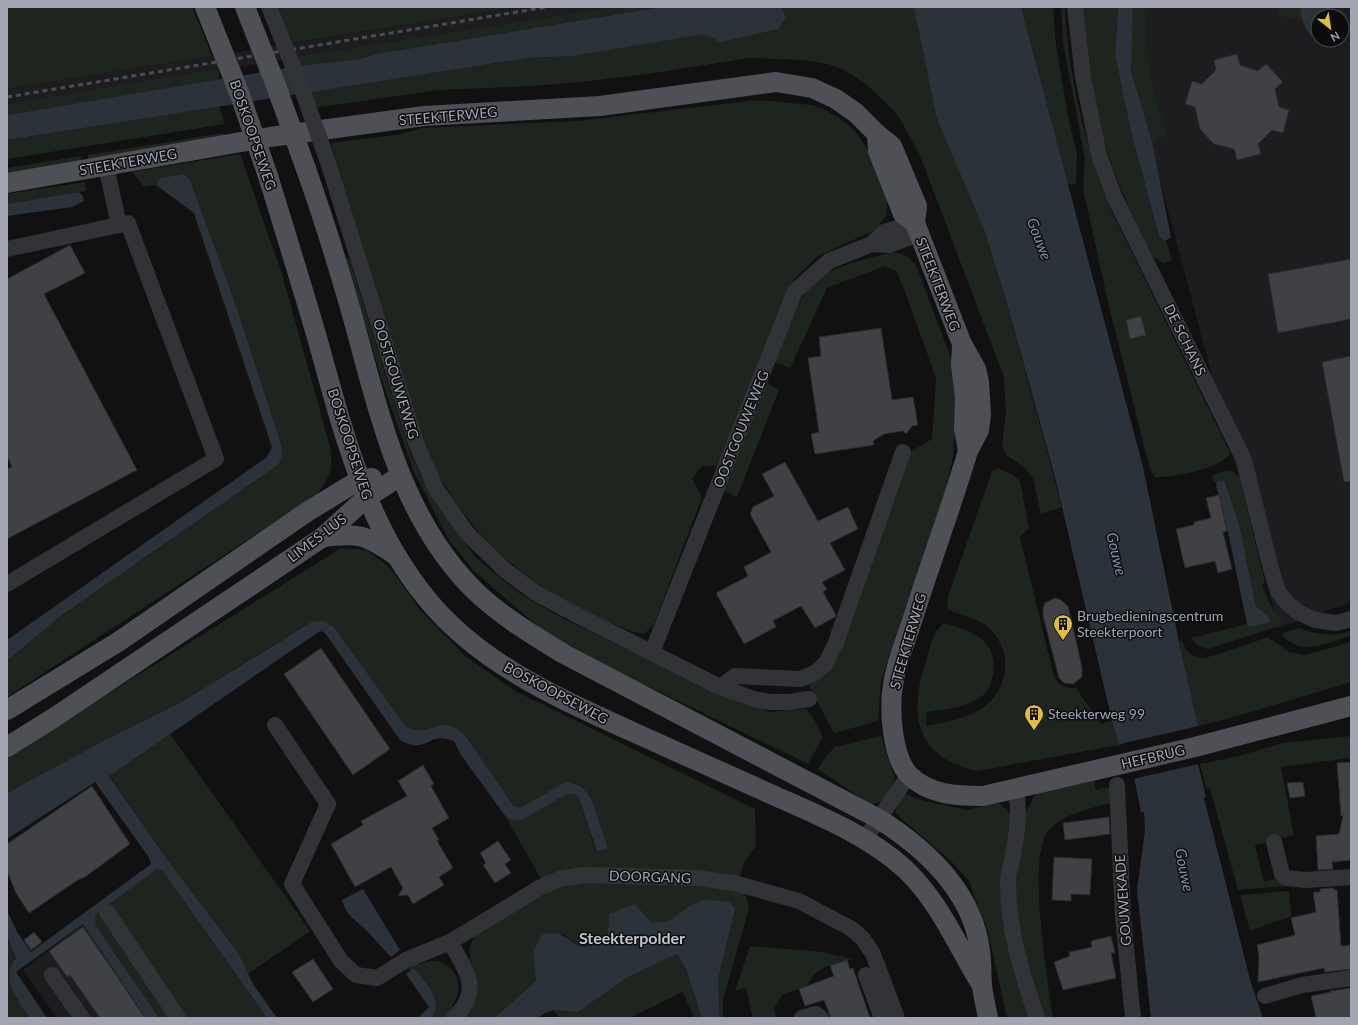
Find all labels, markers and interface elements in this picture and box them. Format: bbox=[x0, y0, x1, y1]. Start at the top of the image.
north arrow bbox=[1310, 8, 1350, 48]
text: N bbox=[1328, 29, 1342, 45]
street label: BOSKOOPSEWEG bbox=[227, 77, 280, 192]
street label: STEEKTERWEG bbox=[398, 103, 498, 128]
street label: STEEKTERWEG bbox=[78, 145, 178, 178]
water label: Gouwe bbox=[1024, 215, 1056, 262]
street label: STEEKTERWEG bbox=[913, 235, 964, 333]
street label: DE SCHANS bbox=[1161, 301, 1210, 378]
street label: OOSTGOUWEWEG bbox=[370, 317, 423, 441]
street label: OOSTGOUWEWEG bbox=[709, 368, 772, 490]
street label: BOSKOOPSEWEG bbox=[325, 386, 376, 501]
street label: LIMES-LUS bbox=[284, 510, 350, 565]
water label: Gouwe bbox=[1103, 530, 1131, 577]
street label: STEEKTERWEG bbox=[886, 591, 929, 691]
place label: Brugbedieningscentrum Steekterpoort bbox=[1077, 607, 1223, 640]
building icon: Brugbedieningscentrum Steekterpoort bbox=[1052, 613, 1074, 641]
street label: BOSKOOPSEWEG bbox=[501, 658, 611, 727]
building icon: Steekterweg 99 bbox=[1023, 703, 1045, 731]
place label: Steekterweg 99 bbox=[1048, 705, 1145, 722]
street label: HEFBRUG bbox=[1119, 741, 1186, 772]
water label: Gouwe bbox=[1172, 847, 1198, 893]
street label: GOUWEKADE bbox=[1111, 854, 1134, 946]
street label: DOORGANG bbox=[609, 867, 691, 886]
district label: Steekterpolder bbox=[579, 928, 685, 947]

